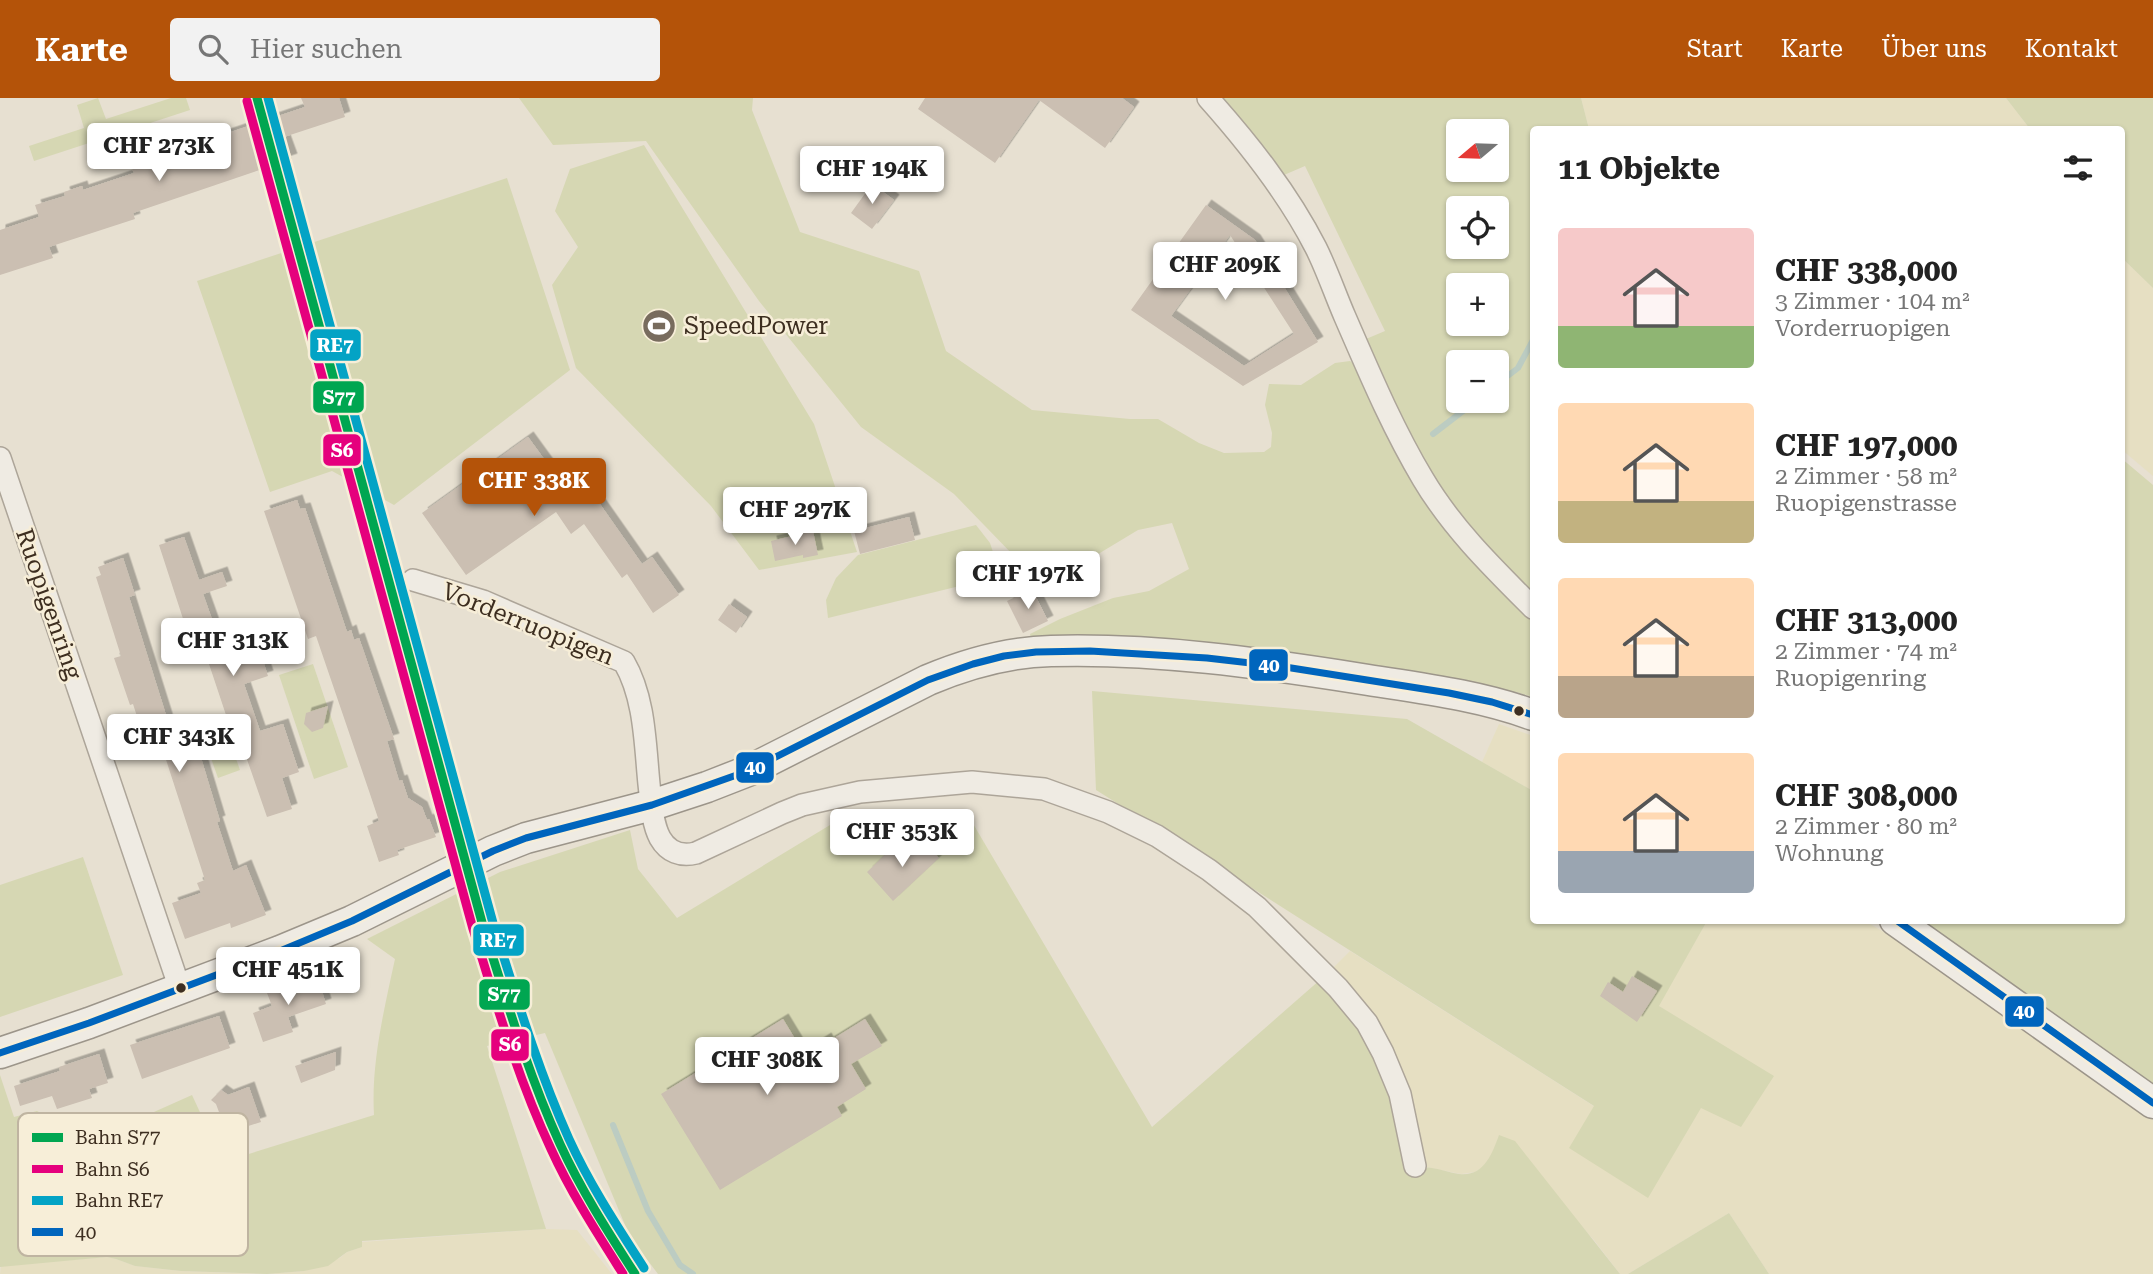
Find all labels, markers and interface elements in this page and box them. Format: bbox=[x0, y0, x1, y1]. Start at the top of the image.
search box bbox=[170, 18, 660, 81]
text: Karte bbox=[35, 30, 128, 69]
icon: search bbox=[194, 30, 232, 68]
text: Hier suchen bbox=[250, 34, 402, 64]
text: Start bbox=[1687, 35, 1743, 63]
text: Karte bbox=[1781, 35, 1843, 63]
text: Über uns bbox=[1881, 35, 1987, 63]
text: Kontakt bbox=[2025, 35, 2118, 63]
north arrow bbox=[1446, 119, 1508, 182]
map controls bbox=[1446, 119, 1509, 413]
pin: CHF 273K bbox=[87, 123, 231, 183]
text: CHF 273K bbox=[103, 132, 215, 159]
pin: CHF 194K bbox=[800, 146, 944, 206]
icon: filters bbox=[2059, 149, 2097, 187]
text: 11 Objekte bbox=[1558, 151, 1720, 186]
text: CHF 194K bbox=[816, 155, 928, 182]
button: locate bbox=[1446, 196, 1509, 259]
pin: CHF 209K bbox=[1153, 242, 1297, 302]
text: CHF 209K bbox=[1169, 251, 1281, 278]
text: CHF 338,000 bbox=[1775, 253, 1957, 288]
icon: home bbox=[1614, 256, 1698, 340]
button: + bbox=[1446, 273, 1509, 336]
text: 3 Zimmer · 104 m² bbox=[1775, 288, 1970, 315]
sports icon: SpeedPower bbox=[640, 307, 678, 345]
place label: SpeedPower bbox=[684, 312, 828, 340]
text: Vorderruopigen bbox=[1775, 315, 1950, 342]
line badge: RE7 bbox=[309, 328, 362, 362]
text: RE7 bbox=[316, 334, 354, 357]
button: − bbox=[1446, 350, 1509, 413]
line badge: S77 bbox=[312, 380, 365, 414]
text: S77 bbox=[322, 386, 356, 409]
text: CHF 197,000 bbox=[1775, 428, 1957, 463]
icon: home bbox=[1614, 431, 1698, 515]
line badge: S6 bbox=[322, 433, 362, 467]
text: S6 bbox=[331, 439, 354, 462]
pin: CHF 338K bbox=[462, 458, 606, 518]
text: 2 Zimmer · 58 m² bbox=[1775, 463, 1957, 490]
text: CHF 338K bbox=[478, 467, 590, 494]
pin: CHF 297K bbox=[723, 488, 867, 547]
text: Ruopigenstrasse bbox=[1775, 490, 1957, 517]
text: CHF 297K bbox=[739, 496, 851, 523]
street label: Ruopigenring bbox=[10, 525, 88, 683]
pin: CHF 197K bbox=[956, 552, 1100, 611]
text: CHF 197K bbox=[972, 560, 1084, 587]
street label: Vorderruopigen bbox=[438, 577, 618, 671]
text: CHF 313,000 bbox=[1775, 603, 1957, 638]
icon: home bbox=[1614, 606, 1698, 690]
pin: CHF 313K bbox=[161, 618, 305, 678]
text: CHF 313K bbox=[177, 627, 289, 654]
text: 2 Zimmer · 74 m² bbox=[1775, 638, 1957, 665]
line badge: 40 bbox=[1248, 648, 1289, 682]
text: 40 bbox=[1258, 654, 1280, 677]
text: Ruopigenring bbox=[1775, 665, 1926, 692]
unlabelled marker bbox=[1512, 704, 1526, 718]
pin: CHF 343K bbox=[107, 714, 251, 774]
text: CHF 343K bbox=[123, 723, 235, 750]
line badge: 40 bbox=[735, 751, 775, 784]
text: 40 bbox=[744, 756, 766, 779]
text: CHF 308,000 bbox=[1775, 778, 1957, 813]
icon: home bbox=[1614, 781, 1698, 865]
pin: CHF 353K bbox=[830, 810, 974, 869]
text: 2 Zimmer · 80 m² bbox=[1775, 813, 1957, 840]
text: CHF 353K bbox=[846, 818, 958, 845]
text: Wohnung bbox=[1775, 840, 1883, 867]
line badge: RE7 bbox=[472, 923, 525, 957]
text: RE7 bbox=[479, 929, 517, 952]
pin: CHF 451K bbox=[216, 948, 360, 1007]
text: CHF 451K bbox=[232, 956, 344, 983]
line badge: S77 bbox=[478, 978, 531, 1011]
unlabelled marker bbox=[174, 981, 188, 995]
text: S77 bbox=[487, 983, 521, 1006]
line badge: 40 bbox=[2004, 995, 2045, 1028]
text: 40 bbox=[2013, 1000, 2035, 1023]
line badge: S6 bbox=[490, 1028, 530, 1062]
text: S6 bbox=[499, 1033, 522, 1056]
pin: CHF 308K bbox=[695, 1038, 839, 1097]
text: CHF 308K bbox=[711, 1046, 823, 1073]
legend bbox=[18, 1113, 248, 1256]
text: Bahn S77 bbox=[75, 1126, 161, 1149]
text: Bahn S6 bbox=[75, 1158, 150, 1181]
text: Bahn RE7 bbox=[75, 1189, 164, 1212]
text: 40 bbox=[75, 1221, 96, 1244]

